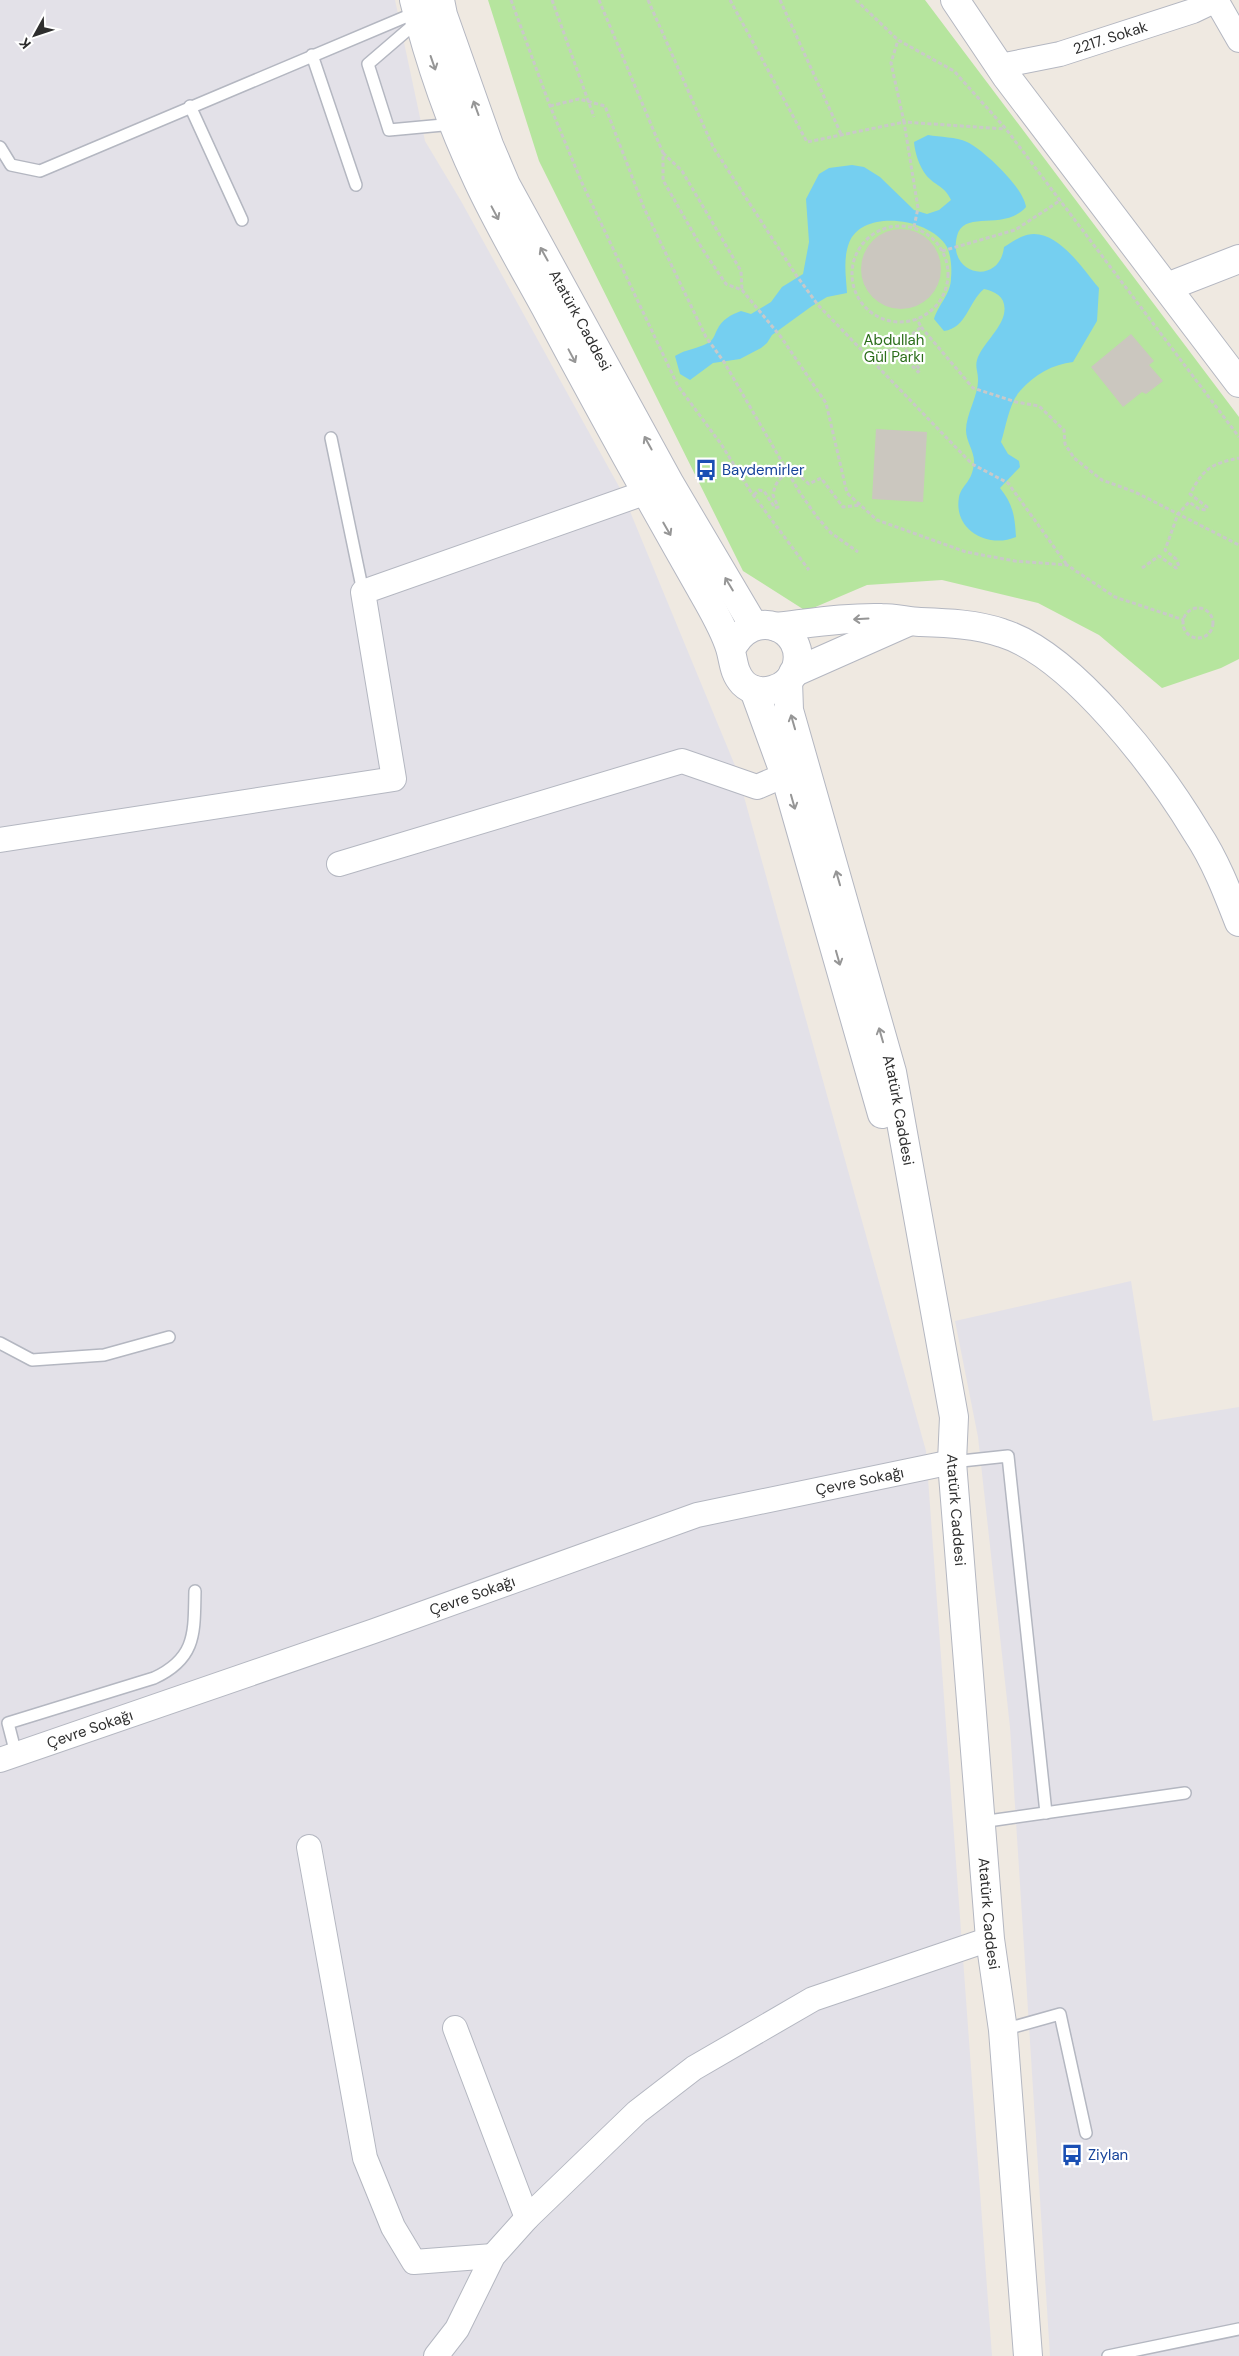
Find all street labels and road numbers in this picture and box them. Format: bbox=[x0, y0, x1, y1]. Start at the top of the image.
street label: 2217. Sokak bbox=[1071, 16, 1150, 59]
street label: Atatürk Caddesi bbox=[544, 266, 616, 374]
street label: Atatürk Caddesi bbox=[878, 1052, 919, 1167]
street label: Atatürk Caddesi bbox=[942, 1453, 970, 1567]
street label: Çevre Sokağı bbox=[814, 1462, 906, 1500]
street label: Çevre Sokağı bbox=[427, 1571, 518, 1620]
street label: Çevre Sokağı bbox=[44, 1705, 135, 1753]
street label: Atatürk Caddesi bbox=[974, 1857, 1004, 1971]

